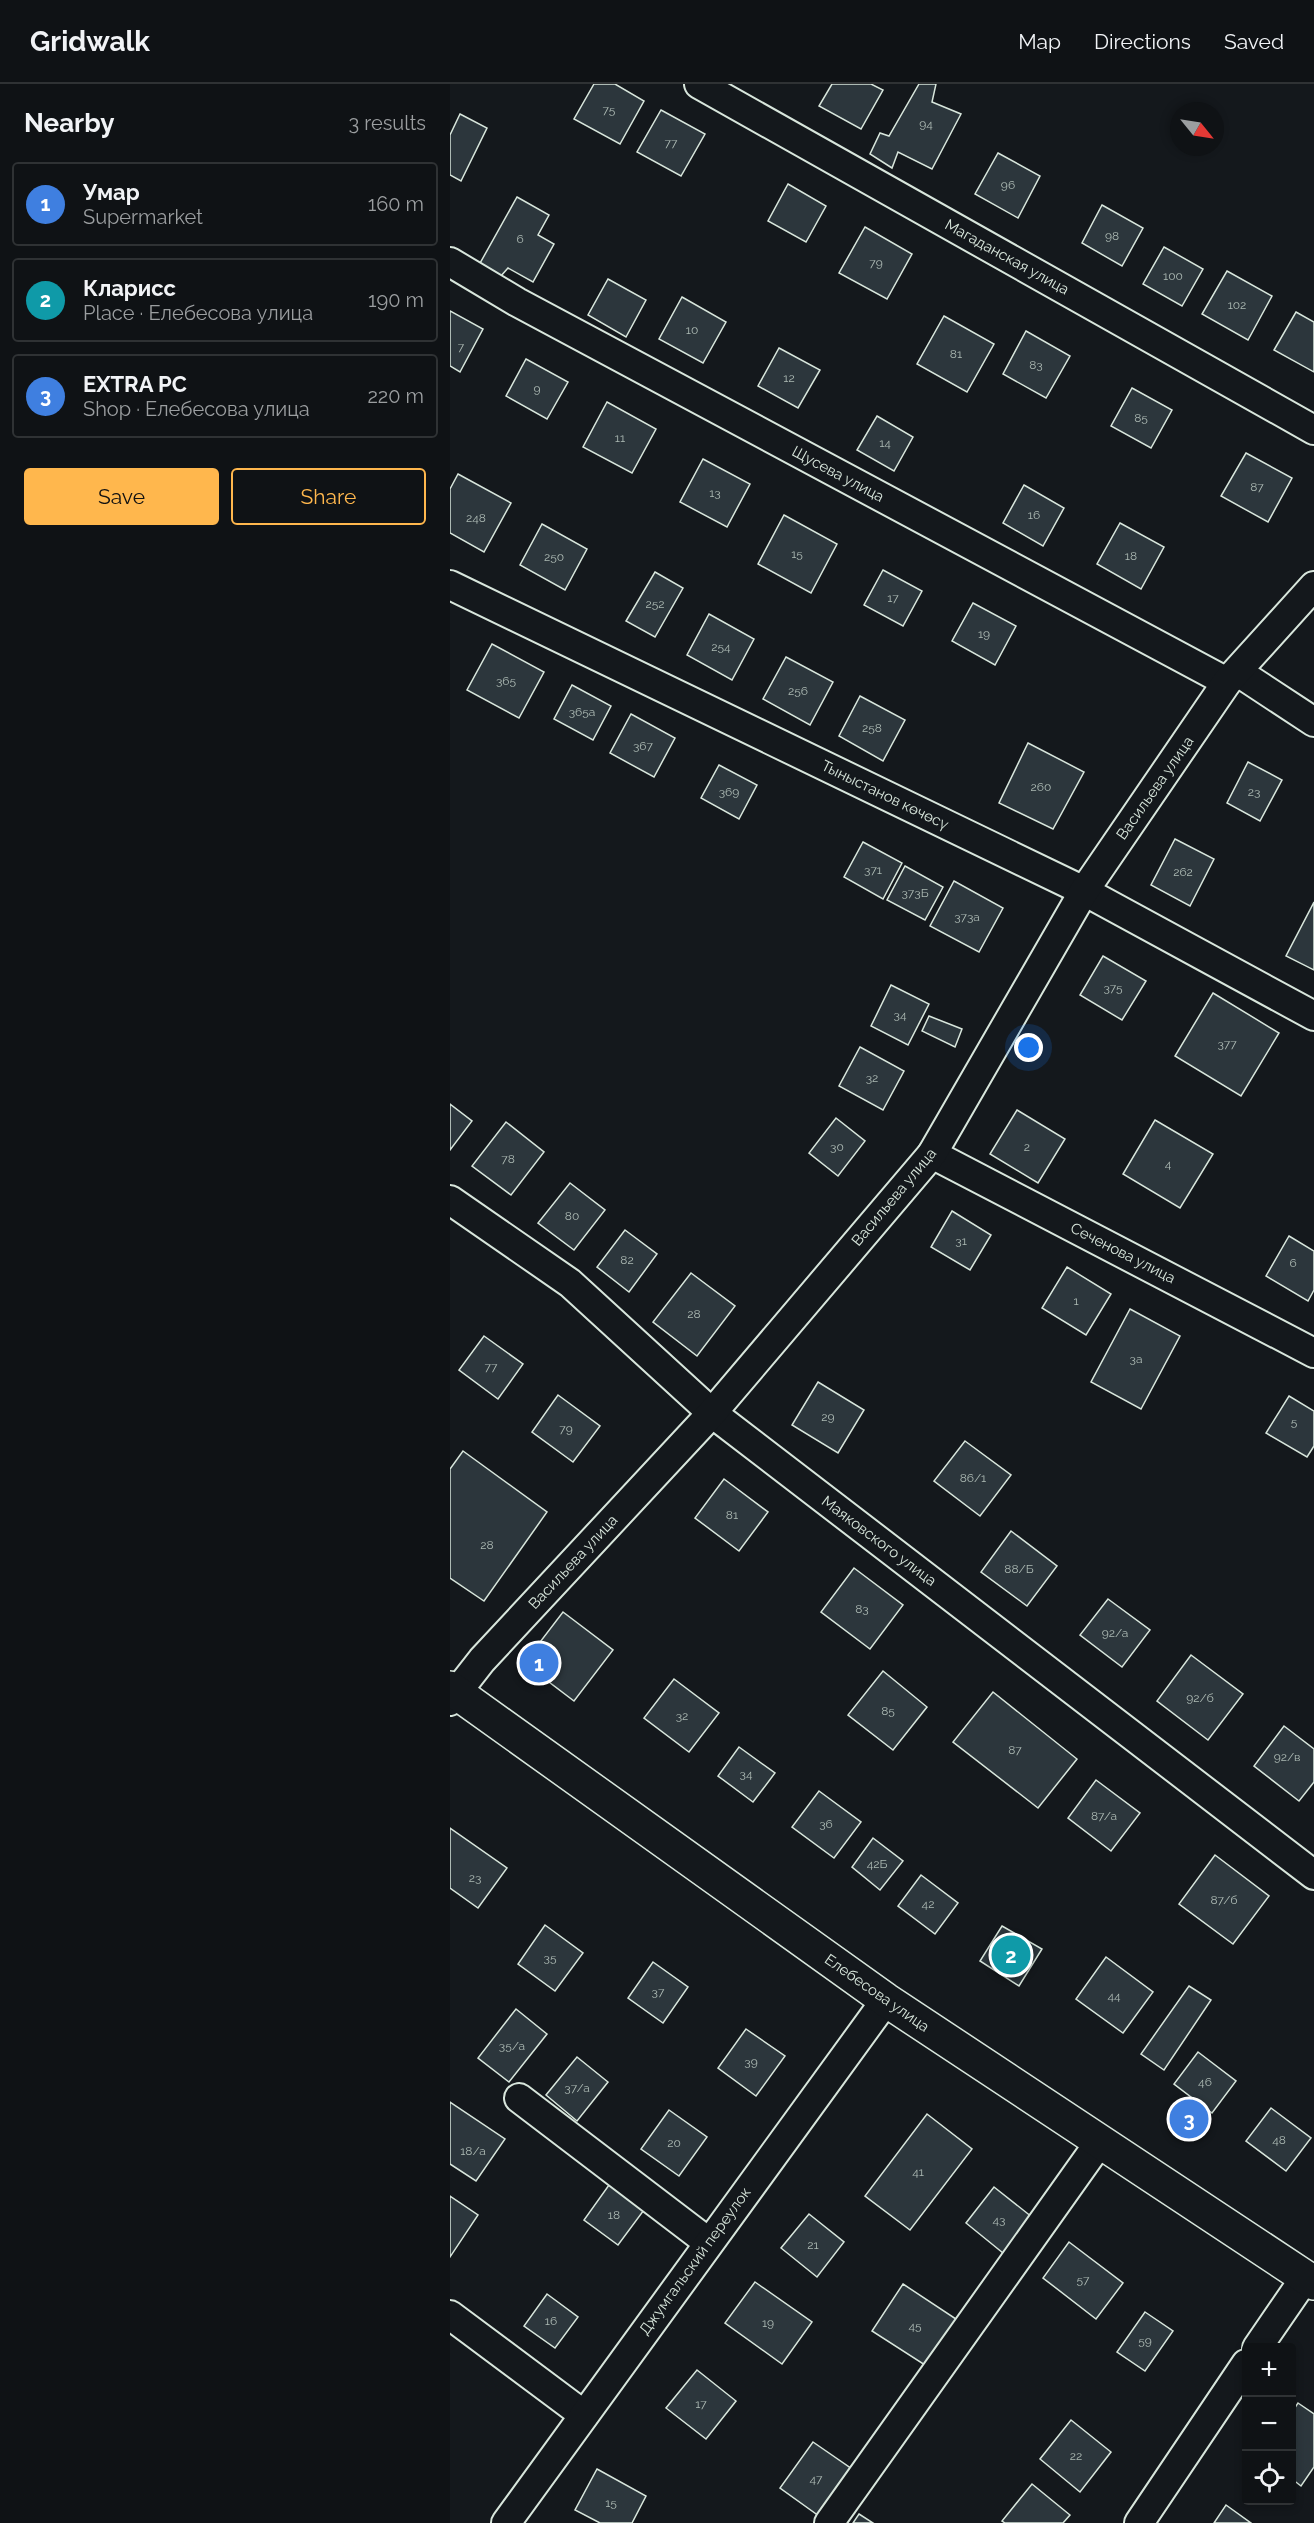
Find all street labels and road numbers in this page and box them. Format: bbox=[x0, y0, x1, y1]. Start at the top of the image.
street label: Магаданская улица bbox=[942, 215, 1072, 299]
street label: Щусева улица bbox=[789, 442, 887, 506]
street label: Васильева улица bbox=[1113, 733, 1197, 843]
street label: Тыныстанов көчөсү bbox=[819, 756, 951, 834]
street label: Васильева улица bbox=[848, 1144, 940, 1250]
street label: Сеченова улица bbox=[1068, 1219, 1178, 1287]
street label: Маяковского улица bbox=[818, 1492, 940, 1590]
street label: Васильева улица bbox=[525, 1511, 621, 1613]
street label: Елебесова улица bbox=[821, 1950, 933, 2036]
street label: Джумгальский переулок bbox=[635, 2184, 755, 2338]

